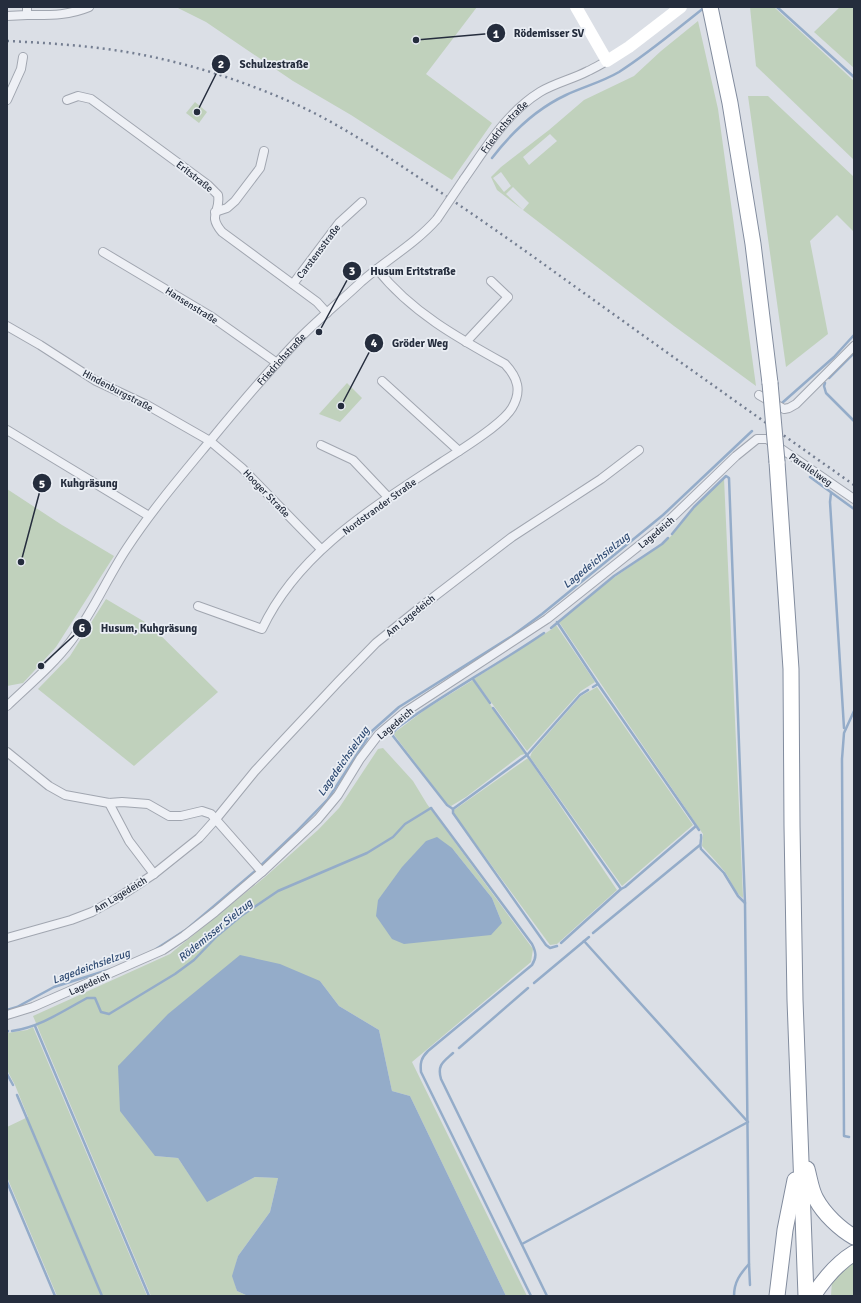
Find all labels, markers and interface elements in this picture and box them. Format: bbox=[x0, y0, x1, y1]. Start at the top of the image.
callout: Rödemisser SV bbox=[486, 22, 592, 45]
text: 1 bbox=[493, 27, 500, 42]
text: Rödemisser SV bbox=[514, 27, 585, 40]
callout: Schulzestraße bbox=[211, 52, 316, 75]
text: 2 bbox=[218, 57, 224, 72]
text: Schulzestraße bbox=[240, 58, 309, 71]
street label: Friedrichstraße bbox=[478, 98, 531, 156]
street label: Eritstraße bbox=[174, 159, 215, 195]
street label: Carstensstraße bbox=[294, 222, 343, 281]
callout: Husum Eritstraße bbox=[342, 260, 464, 283]
text: 3 bbox=[349, 264, 355, 279]
text: Husum Eritstraße bbox=[370, 265, 456, 278]
street label: Hansenstraße bbox=[163, 285, 220, 327]
street label: Friedrichstraße bbox=[255, 331, 308, 388]
callout: Gröder Weg bbox=[364, 331, 456, 354]
text: 4 bbox=[371, 336, 378, 351]
text: Gröder Weg bbox=[392, 337, 448, 350]
street label: Hindenburgstraße bbox=[80, 367, 155, 415]
street label: Parallelweg bbox=[786, 451, 834, 489]
street label: Hooger Straße bbox=[240, 467, 292, 520]
callout: Kuhgräsung bbox=[32, 472, 126, 495]
street label: Nordstrander Straße bbox=[340, 476, 419, 538]
text: 5 bbox=[39, 477, 45, 492]
text: Kuhgräsung bbox=[60, 477, 118, 490]
street label: Lagedeich bbox=[636, 514, 677, 551]
water label: Lagedeichsielzug bbox=[561, 529, 633, 591]
street label: Am Lagedeich bbox=[384, 592, 438, 639]
callout: Husum, Kuhgräsung bbox=[72, 617, 205, 640]
text: 6 bbox=[79, 621, 86, 636]
text: Husum, Kuhgräsung bbox=[101, 622, 197, 635]
street label: Lagedeich bbox=[375, 705, 416, 742]
water label: Lagedeichsielzug bbox=[315, 723, 373, 798]
street label: Am Lagedeich bbox=[92, 874, 149, 915]
water label: Rödemisser Sielzug bbox=[176, 896, 256, 964]
water label: Lagedeichsielzug bbox=[50, 946, 132, 986]
street label: Lagedeich bbox=[67, 969, 111, 997]

